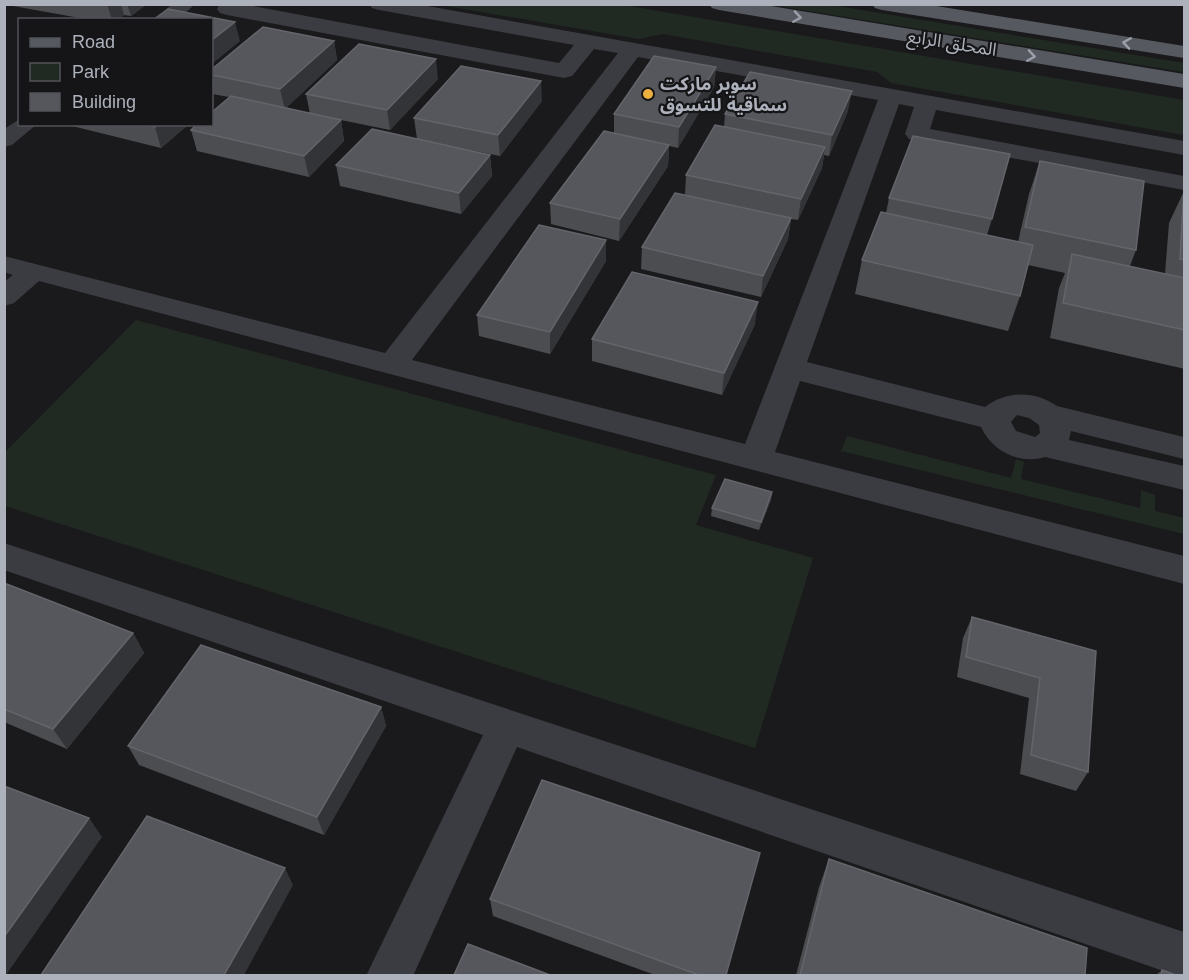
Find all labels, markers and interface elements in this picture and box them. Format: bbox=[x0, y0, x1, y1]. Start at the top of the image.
one-way arrow bbox=[792, 11, 802, 23]
legend bbox=[18, 18, 213, 126]
street label: المحلق الرابع bbox=[905, 26, 998, 64]
text: Road bbox=[72, 32, 115, 52]
one-way arrow bbox=[1122, 38, 1131, 50]
one-way arrow bbox=[1026, 49, 1036, 61]
text: Park bbox=[72, 62, 110, 82]
place label: سوبر ماركت سماقية للتسوق bbox=[660, 74, 787, 115]
marker: سوبر ماركت سماقية للتسوق bbox=[641, 87, 655, 101]
text: Building bbox=[72, 92, 136, 112]

